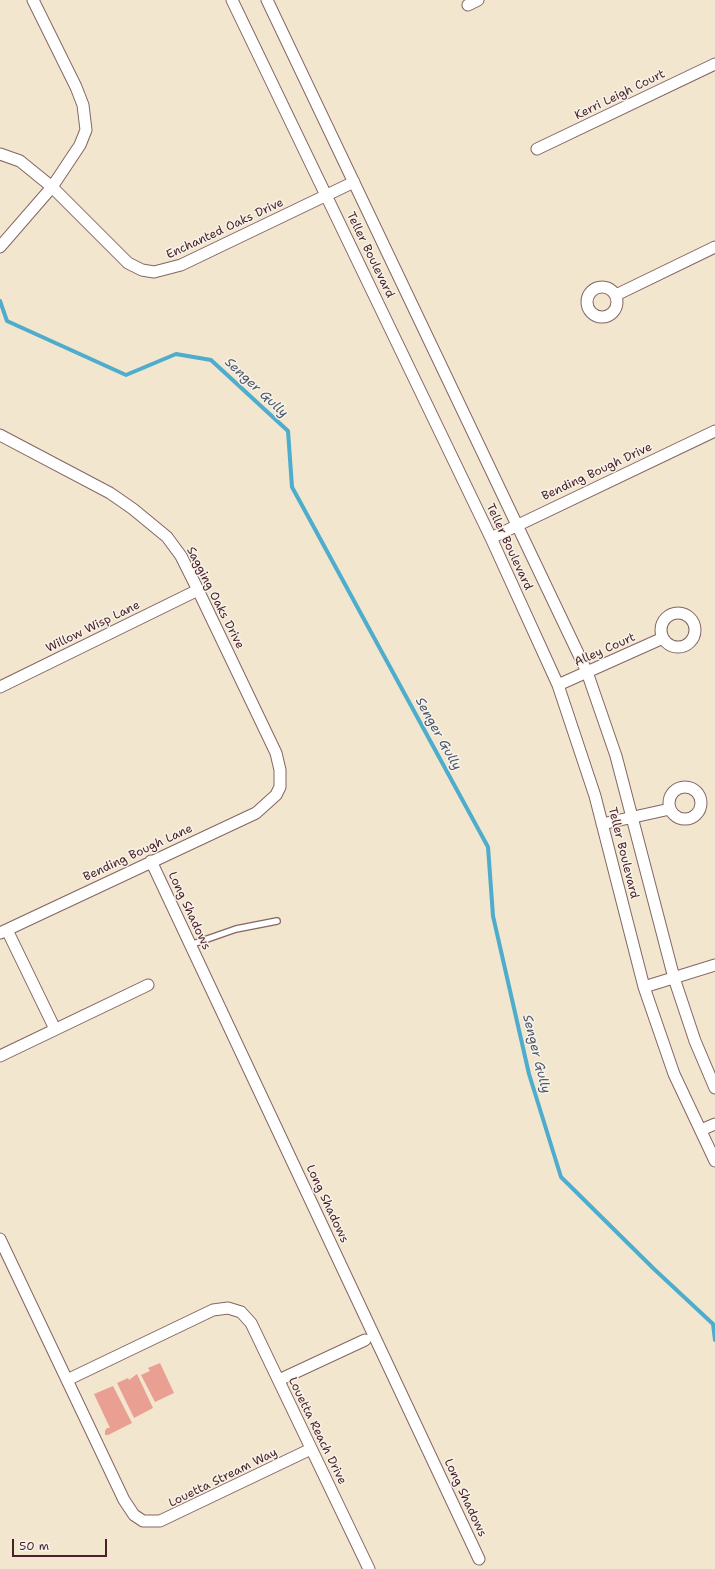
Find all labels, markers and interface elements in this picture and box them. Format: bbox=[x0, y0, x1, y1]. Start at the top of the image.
street label: Kerri Leigh Court bbox=[572, 67, 668, 123]
street label: Enchanted Oaks Drive bbox=[164, 195, 286, 263]
street label: Teller Boulevard bbox=[343, 210, 397, 300]
water label: Senger Gully bbox=[221, 355, 291, 421]
street label: Bending Bough Drive bbox=[540, 440, 654, 504]
street label: Teller Boulevard bbox=[483, 501, 535, 593]
street label: Sagging Oaks Drive bbox=[183, 545, 247, 651]
street label: Willow Wisp Lane bbox=[44, 598, 142, 656]
street label: Alley Court bbox=[572, 630, 638, 670]
water label: Senger Gully bbox=[412, 695, 464, 773]
street label: Teller Boulevard bbox=[605, 806, 641, 900]
street label: Bending Bough Lane bbox=[81, 821, 195, 885]
street label: Long Shadows bbox=[165, 870, 213, 952]
water label: Senger Gully bbox=[519, 1013, 553, 1095]
street label: Long Shadows bbox=[303, 1163, 351, 1245]
street label: Louetta Reach Drive bbox=[285, 1375, 349, 1487]
street label: Louetta Stream Way bbox=[166, 1445, 280, 1511]
street label: Long Shadows bbox=[441, 1457, 489, 1539]
scale bar bbox=[14, 1531, 109, 1557]
text: 50 m bbox=[19, 1538, 49, 1554]

